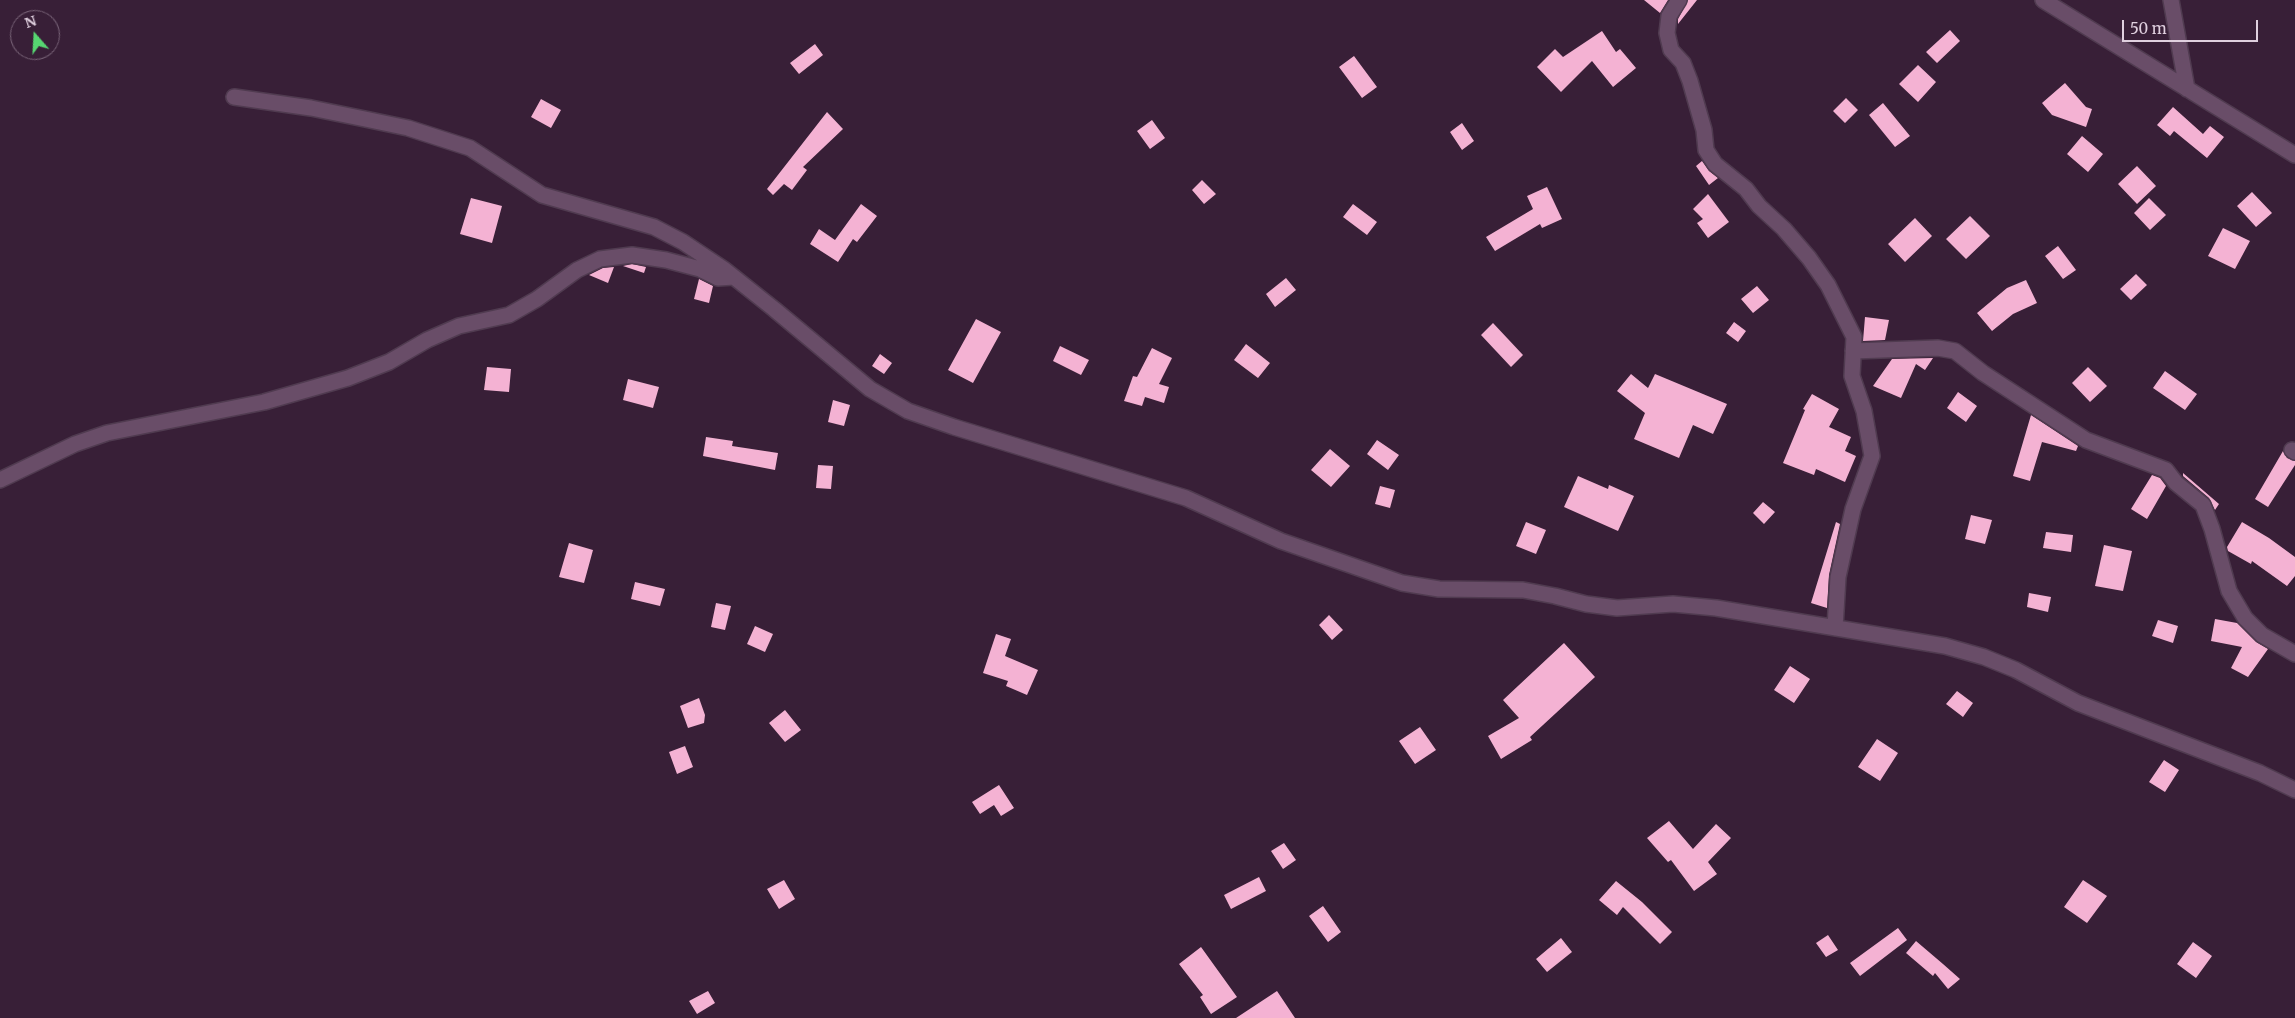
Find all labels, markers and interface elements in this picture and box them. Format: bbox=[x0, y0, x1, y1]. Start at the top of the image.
north arrow bbox=[10, 10, 60, 60]
scale bar bbox=[2125, 10, 2261, 42]
text: N bbox=[22, 11, 39, 32]
text: 50 m bbox=[2130, 19, 2167, 38]

